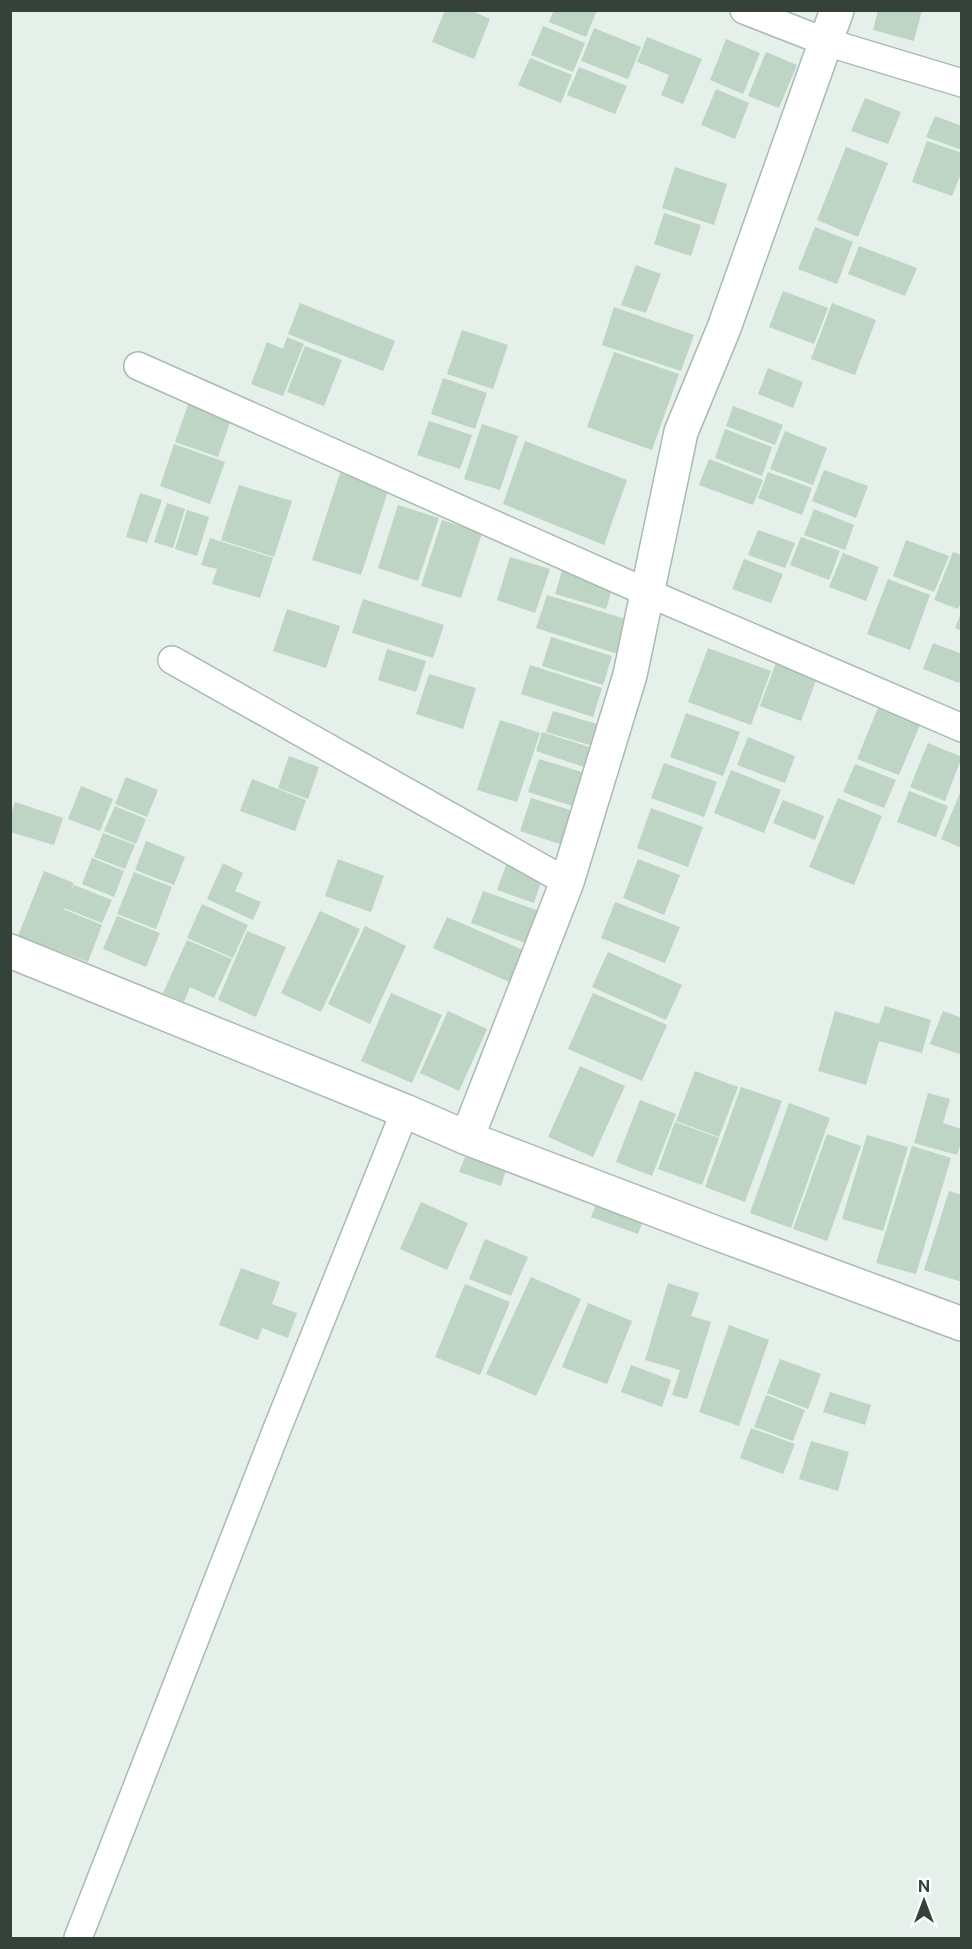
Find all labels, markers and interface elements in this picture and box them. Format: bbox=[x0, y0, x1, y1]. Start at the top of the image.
north arrow bbox=[894, 1871, 954, 1931]
text: N bbox=[918, 1877, 930, 1896]

